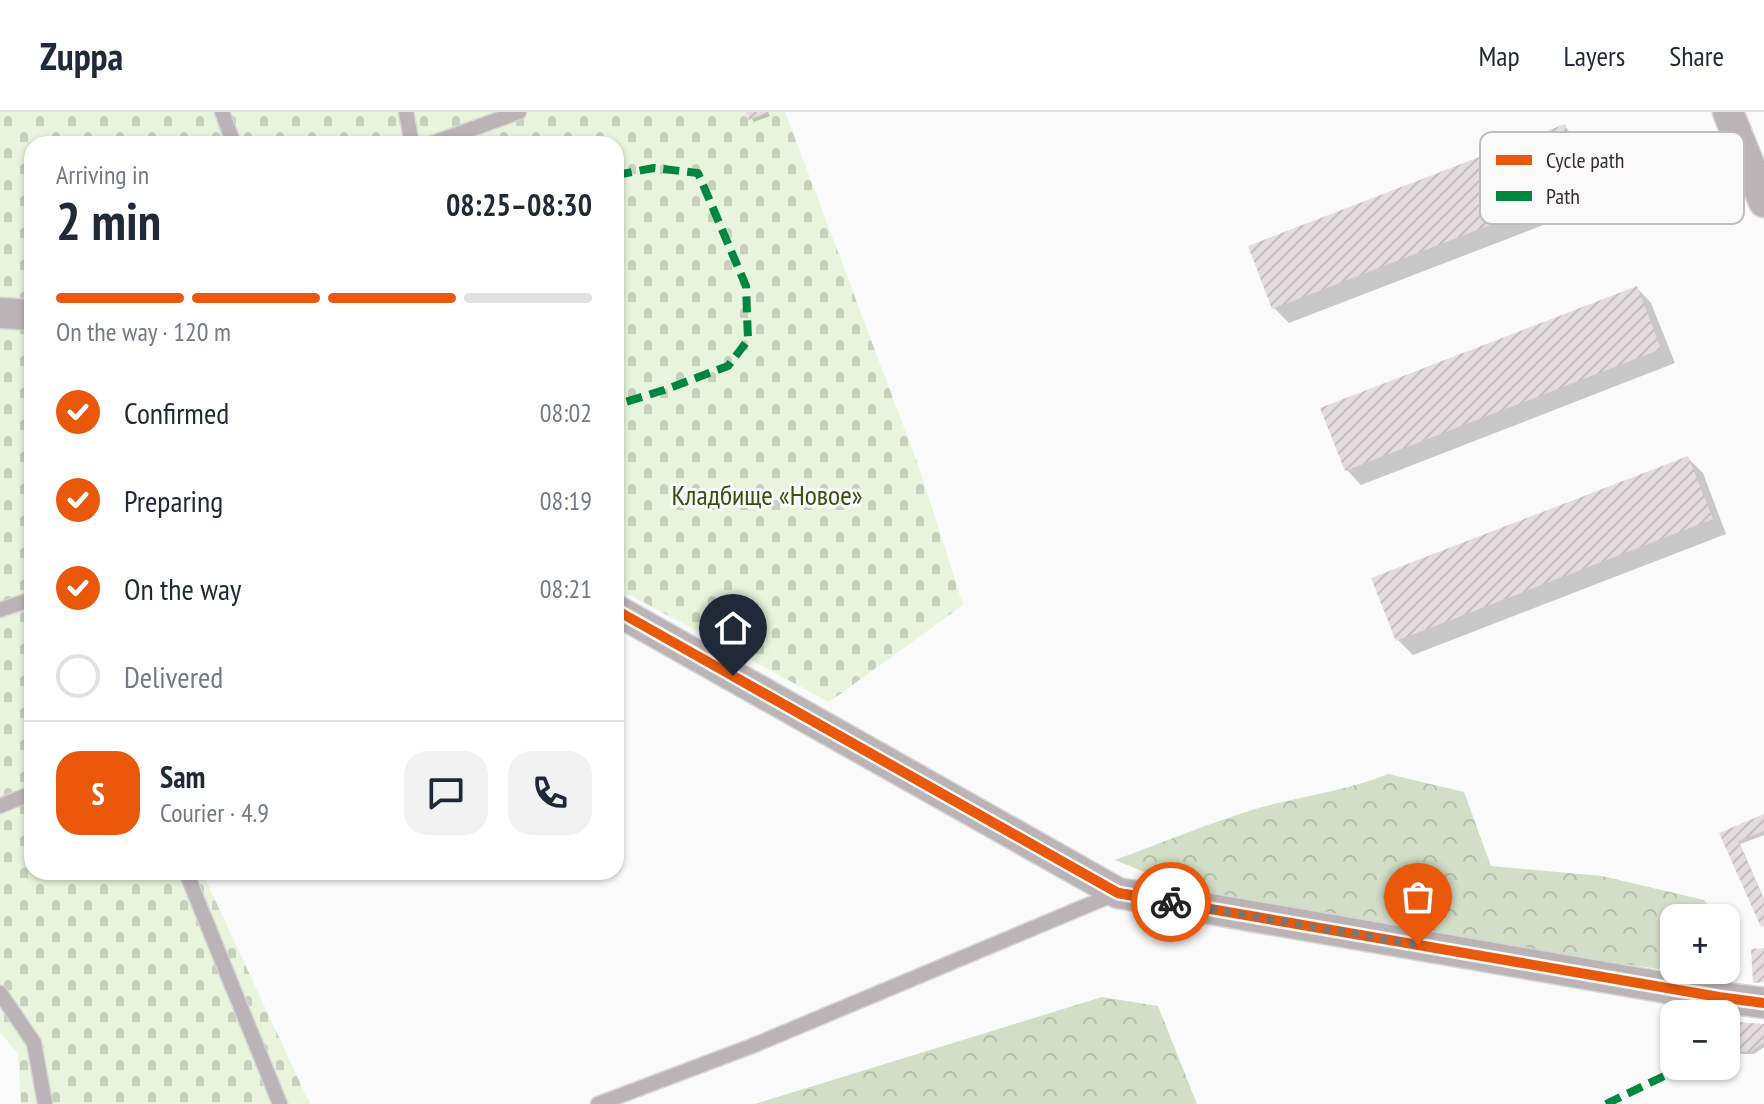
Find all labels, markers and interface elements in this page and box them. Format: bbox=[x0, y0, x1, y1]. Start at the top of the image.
text: Zuppa bbox=[40, 31, 123, 80]
text: Map bbox=[1478, 37, 1520, 74]
text: Layers bbox=[1564, 37, 1625, 74]
text: Share bbox=[1669, 37, 1724, 74]
legend bbox=[1480, 132, 1744, 224]
text: Cycle path bbox=[1546, 146, 1624, 174]
text: Arriving in bbox=[56, 158, 149, 191]
text: Path bbox=[1546, 182, 1580, 210]
text: 08:25–08:30 bbox=[446, 185, 592, 224]
text: 2 min bbox=[56, 187, 161, 254]
text: On the way · 120 m bbox=[56, 315, 231, 348]
icon: check bbox=[56, 390, 100, 434]
text: Confirmed bbox=[124, 393, 229, 432]
text: 08:02 bbox=[540, 396, 592, 429]
park label: Кладбище «Новое» bbox=[671, 476, 863, 513]
icon: check bbox=[56, 478, 100, 522]
text: Preparing bbox=[124, 481, 223, 520]
text: 08:19 bbox=[540, 484, 592, 517]
icon: check bbox=[56, 566, 100, 610]
text: On the way bbox=[124, 569, 241, 608]
text: 08:21 bbox=[540, 572, 592, 605]
pin bbox=[699, 594, 767, 676]
icon: home bbox=[711, 606, 755, 650]
text: Delivered bbox=[124, 657, 223, 696]
button: chat bbox=[404, 751, 488, 835]
button: phone bbox=[508, 751, 592, 835]
text: Sam bbox=[160, 757, 205, 796]
text: S bbox=[91, 774, 105, 813]
text: Courier · 4.9 bbox=[160, 796, 269, 829]
courier bbox=[1131, 862, 1211, 942]
pin bbox=[1384, 863, 1452, 945]
icon: bag bbox=[1396, 875, 1440, 919]
icon: bike bbox=[1149, 880, 1193, 924]
map controls bbox=[1660, 904, 1740, 1080]
button: + bbox=[1660, 904, 1740, 984]
button: − bbox=[1660, 1000, 1740, 1080]

